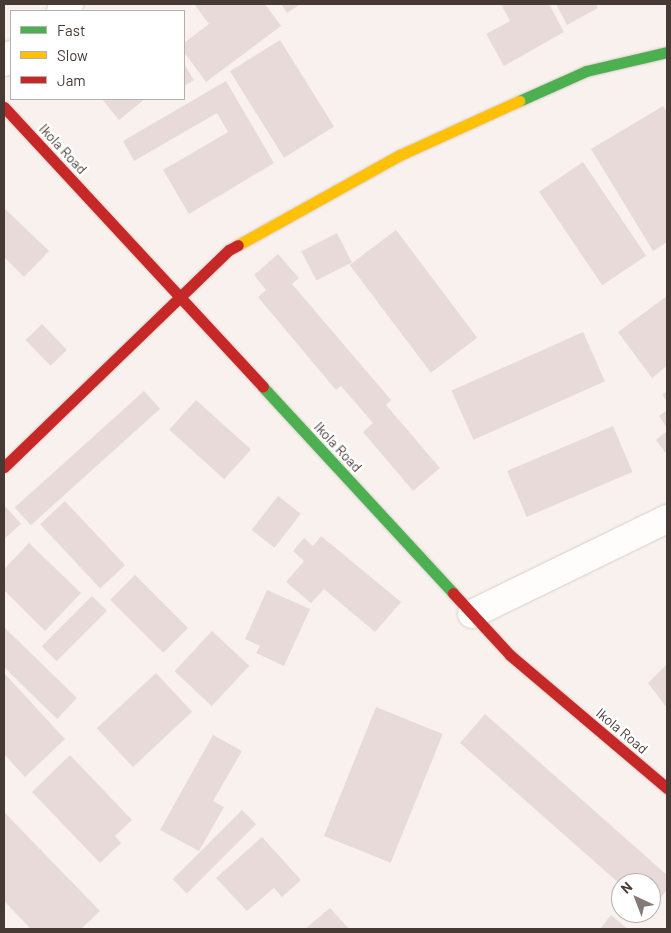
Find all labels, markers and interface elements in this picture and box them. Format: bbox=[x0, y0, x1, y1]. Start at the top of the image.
legend bbox=[10, 10, 185, 100]
text: Fast bbox=[57, 21, 85, 39]
text: Slow bbox=[57, 46, 88, 64]
text: Jam bbox=[57, 71, 86, 89]
street label: Ikola Road bbox=[36, 121, 90, 177]
street label: Ikola Road bbox=[311, 419, 365, 475]
street label: Ikola Road bbox=[593, 705, 651, 757]
north arrow bbox=[611, 873, 661, 923]
text: N bbox=[617, 878, 635, 897]

